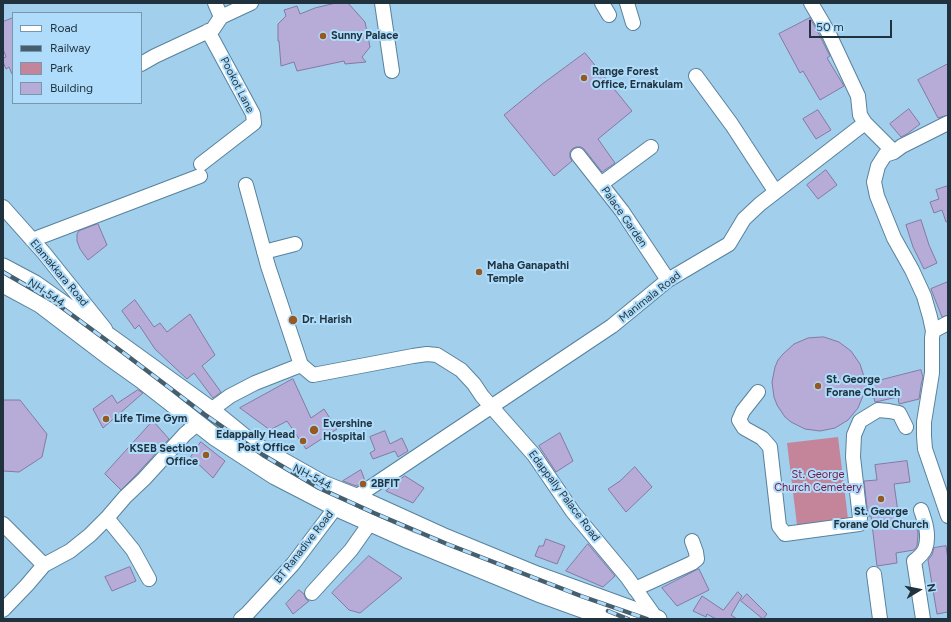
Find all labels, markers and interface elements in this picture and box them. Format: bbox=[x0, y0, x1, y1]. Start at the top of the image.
legend bbox=[12, 12, 142, 104]
scale bar bbox=[811, 12, 894, 38]
text: 50 m bbox=[816, 20, 844, 34]
text: Road bbox=[50, 21, 78, 35]
place label: Sunny Palace bbox=[331, 29, 398, 43]
marker: Sunny Palace bbox=[318, 31, 328, 41]
text: Railway bbox=[50, 41, 91, 55]
street label: Pookot Lane bbox=[217, 55, 257, 115]
text: Park bbox=[50, 61, 73, 75]
place label: Range Forest Office, Ernakulam bbox=[592, 65, 683, 91]
marker: Range Forest Office, Ernakulam bbox=[579, 73, 589, 83]
text: Building bbox=[50, 81, 93, 95]
street label: Palace Garden bbox=[598, 184, 650, 250]
street label: Elamakkara Road bbox=[27, 237, 91, 309]
place label: Maha Ganapathi Temple bbox=[487, 259, 569, 285]
marker: Maha Ganapathi Temple bbox=[474, 267, 484, 277]
street label: Manimala Road bbox=[617, 269, 683, 325]
street label: NH-544 bbox=[25, 276, 67, 310]
place label: Dr. Harish bbox=[302, 313, 352, 327]
marker: Dr. Harish bbox=[287, 314, 299, 326]
place label: St. George Forane Church bbox=[826, 373, 900, 399]
marker: St. George Forane Church bbox=[813, 381, 823, 391]
place label: Life Time Gym bbox=[114, 412, 187, 426]
marker: Life Time Gym bbox=[101, 414, 111, 424]
place label: Evershine Hospital bbox=[323, 417, 372, 443]
marker: Evershine Hospital bbox=[308, 424, 320, 436]
place label: Edappally Head Post Office bbox=[216, 428, 295, 454]
marker: Edappally Head Post Office bbox=[298, 436, 308, 446]
place label: KSEB Section Office bbox=[129, 442, 198, 468]
street label: Edappally Palace Road bbox=[526, 448, 602, 544]
marker: KSEB Section Office bbox=[201, 450, 211, 460]
street label: NH-544 bbox=[291, 462, 333, 492]
park label: St. George Church Cemetery bbox=[774, 468, 862, 494]
place label: 2BFIT bbox=[371, 477, 400, 491]
marker: 2BFIT bbox=[358, 479, 368, 489]
marker: St. George Forane Old Church bbox=[876, 494, 886, 504]
place label: St. George Forane Old Church bbox=[834, 505, 928, 531]
street label: BT Ranadive Road bbox=[272, 508, 336, 586]
north arrow bbox=[899, 570, 939, 610]
text: N bbox=[924, 582, 938, 593]

